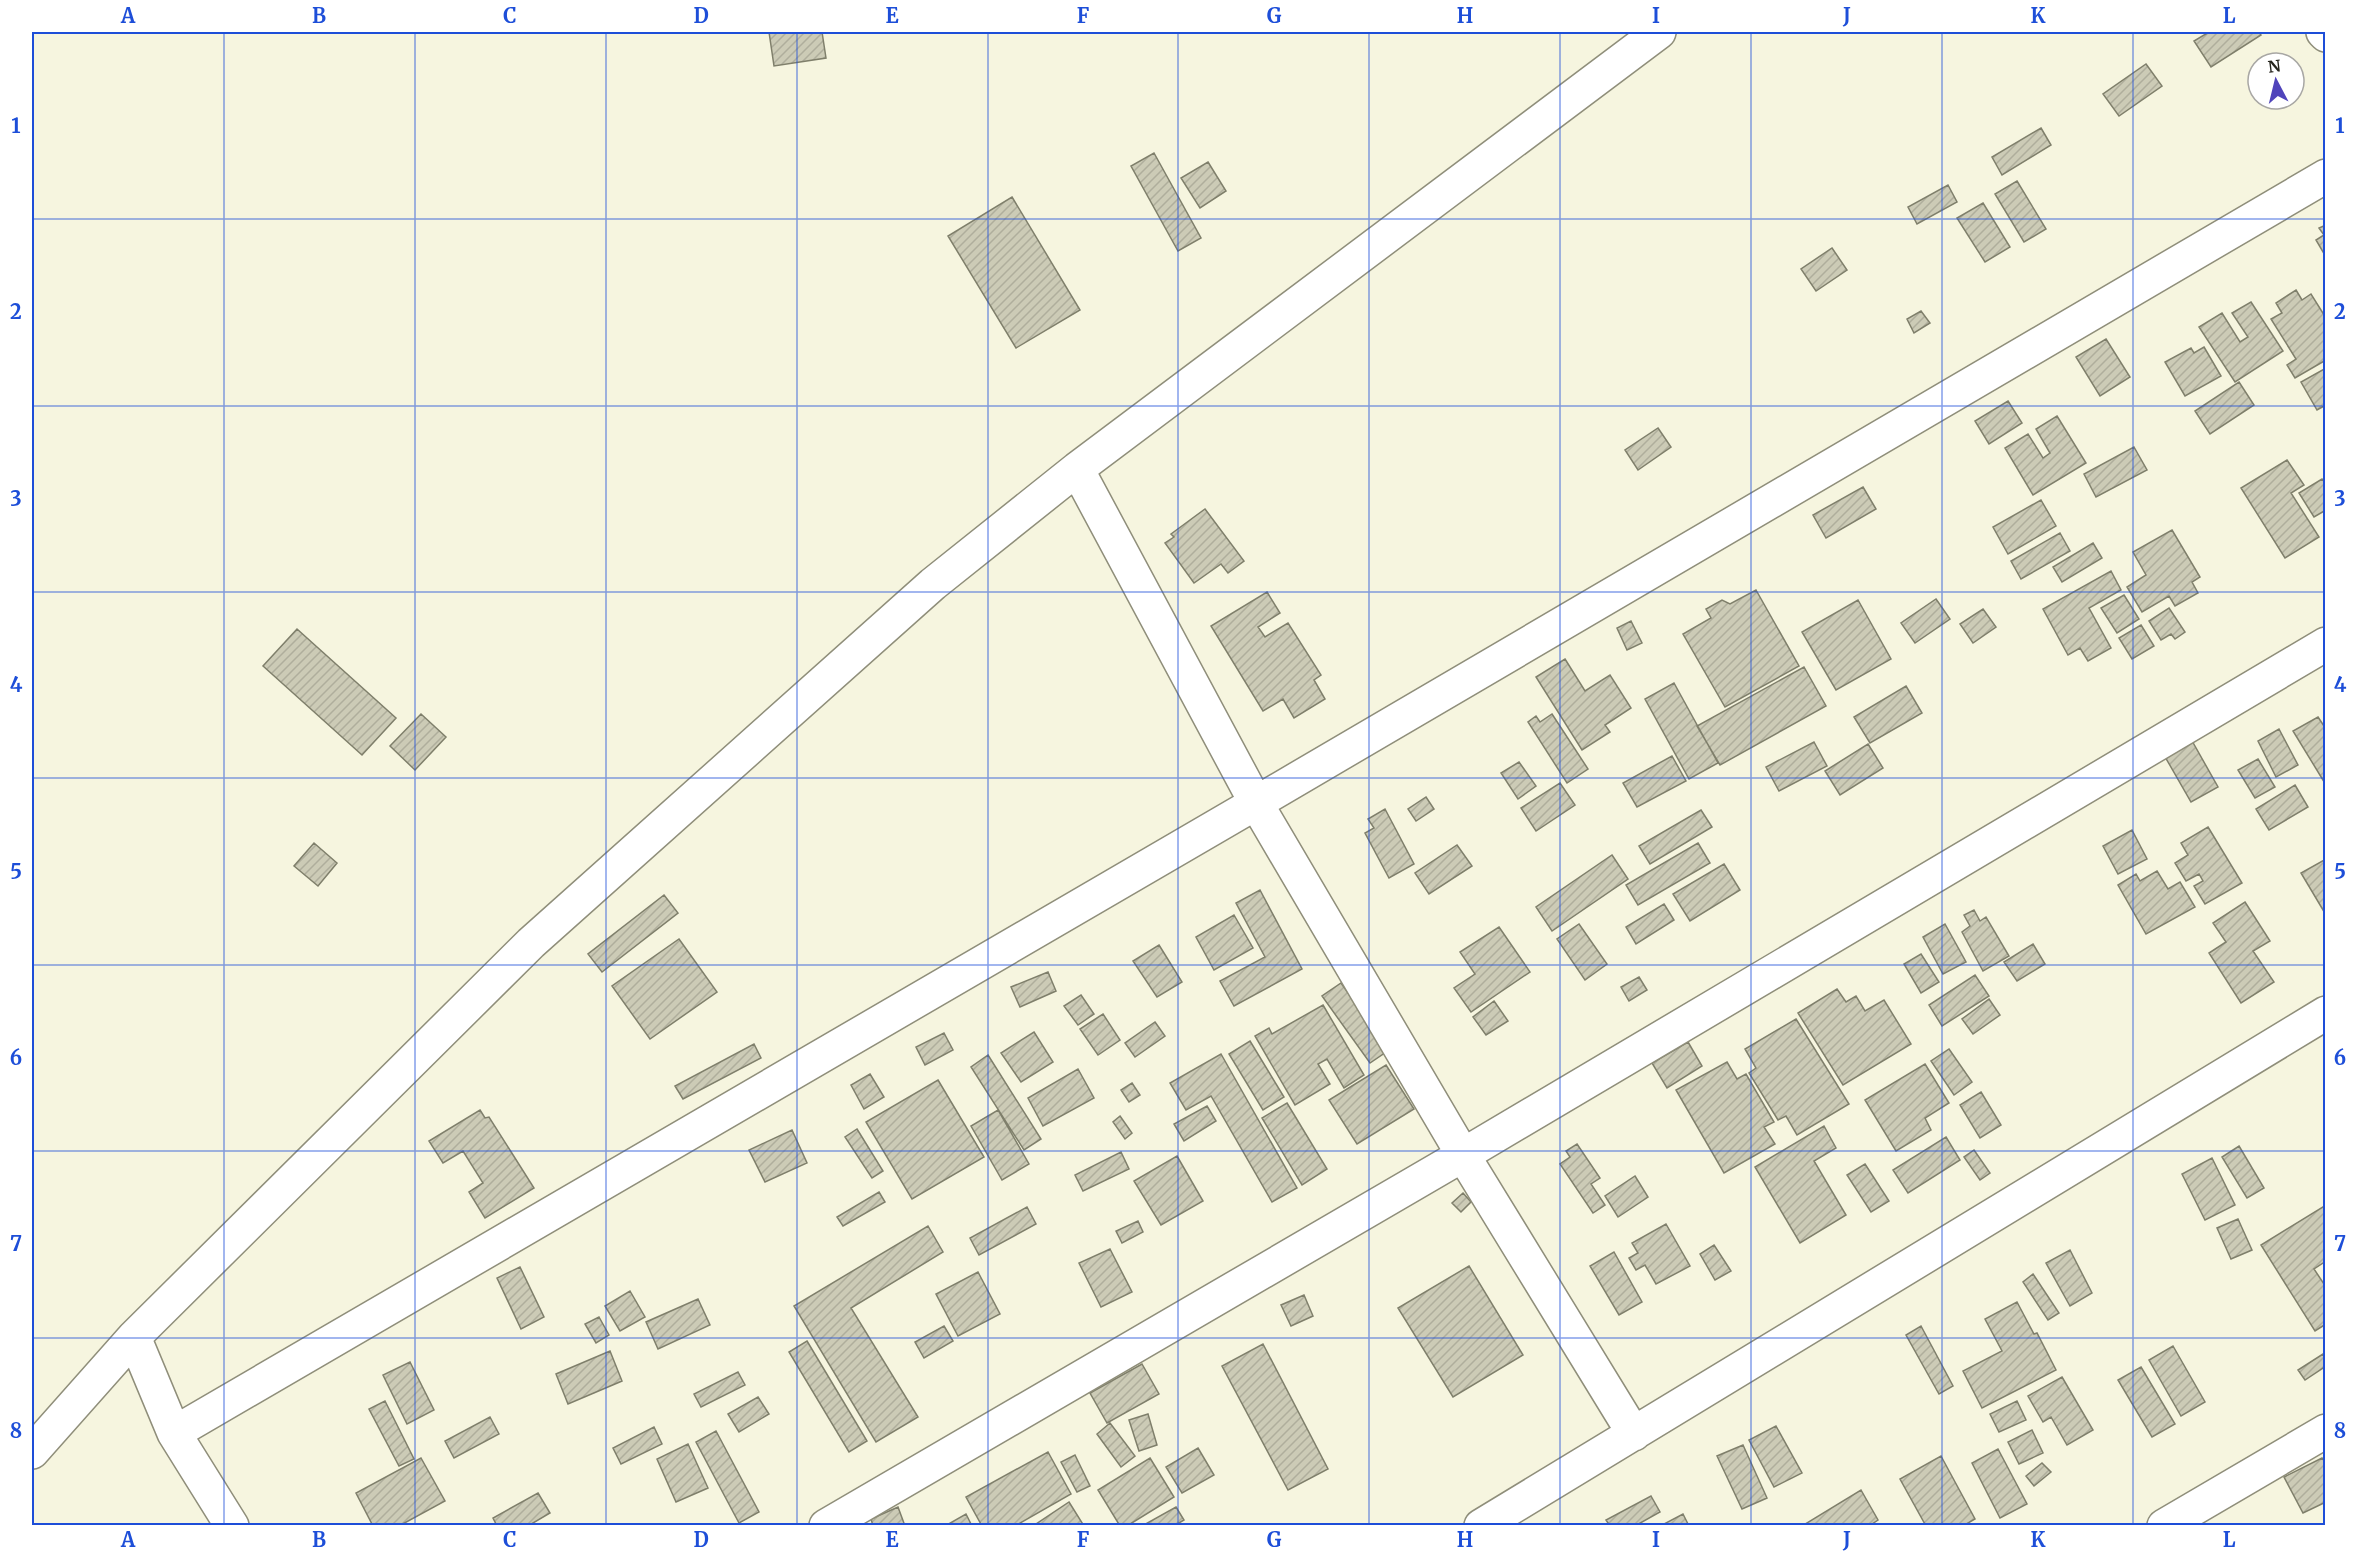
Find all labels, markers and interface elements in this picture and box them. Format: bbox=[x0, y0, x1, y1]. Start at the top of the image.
text: A bbox=[120, 3, 136, 28]
text: B bbox=[312, 3, 326, 28]
text: C bbox=[503, 3, 517, 28]
text: D bbox=[693, 3, 709, 28]
text: E bbox=[885, 3, 899, 28]
text: F bbox=[1077, 3, 1090, 28]
text: G bbox=[1267, 3, 1282, 28]
text: H bbox=[1457, 3, 1473, 28]
text: I bbox=[1652, 3, 1660, 28]
text: J bbox=[1842, 3, 1851, 28]
text: K bbox=[2031, 3, 2046, 28]
text: L bbox=[2223, 3, 2236, 28]
north arrow bbox=[2246, 51, 2306, 111]
text: N bbox=[2267, 55, 2282, 77]
text: 1 bbox=[11, 113, 21, 138]
text: 1 bbox=[2335, 113, 2345, 138]
text: 2 bbox=[10, 299, 22, 324]
text: 2 bbox=[2334, 299, 2346, 324]
text: 3 bbox=[10, 486, 22, 511]
text: 3 bbox=[2334, 486, 2346, 511]
text: 4 bbox=[10, 672, 23, 697]
text: 4 bbox=[2334, 672, 2347, 697]
text: 5 bbox=[10, 859, 22, 884]
text: 5 bbox=[2334, 859, 2346, 884]
text: 6 bbox=[10, 1045, 22, 1070]
text: 6 bbox=[2334, 1045, 2346, 1070]
text: 7 bbox=[10, 1231, 22, 1256]
text: 7 bbox=[2334, 1231, 2346, 1256]
text: 8 bbox=[10, 1418, 22, 1443]
text: 8 bbox=[2334, 1418, 2346, 1443]
text: A bbox=[120, 1527, 136, 1552]
text: B bbox=[312, 1527, 326, 1552]
text: C bbox=[503, 1527, 517, 1552]
text: D bbox=[693, 1527, 709, 1552]
text: E bbox=[885, 1527, 899, 1552]
text: F bbox=[1077, 1527, 1090, 1552]
text: G bbox=[1267, 1527, 1282, 1552]
text: H bbox=[1457, 1527, 1473, 1552]
text: I bbox=[1652, 1527, 1660, 1552]
text: J bbox=[1842, 1527, 1851, 1552]
text: K bbox=[2031, 1527, 2046, 1552]
text: L bbox=[2223, 1527, 2236, 1552]

